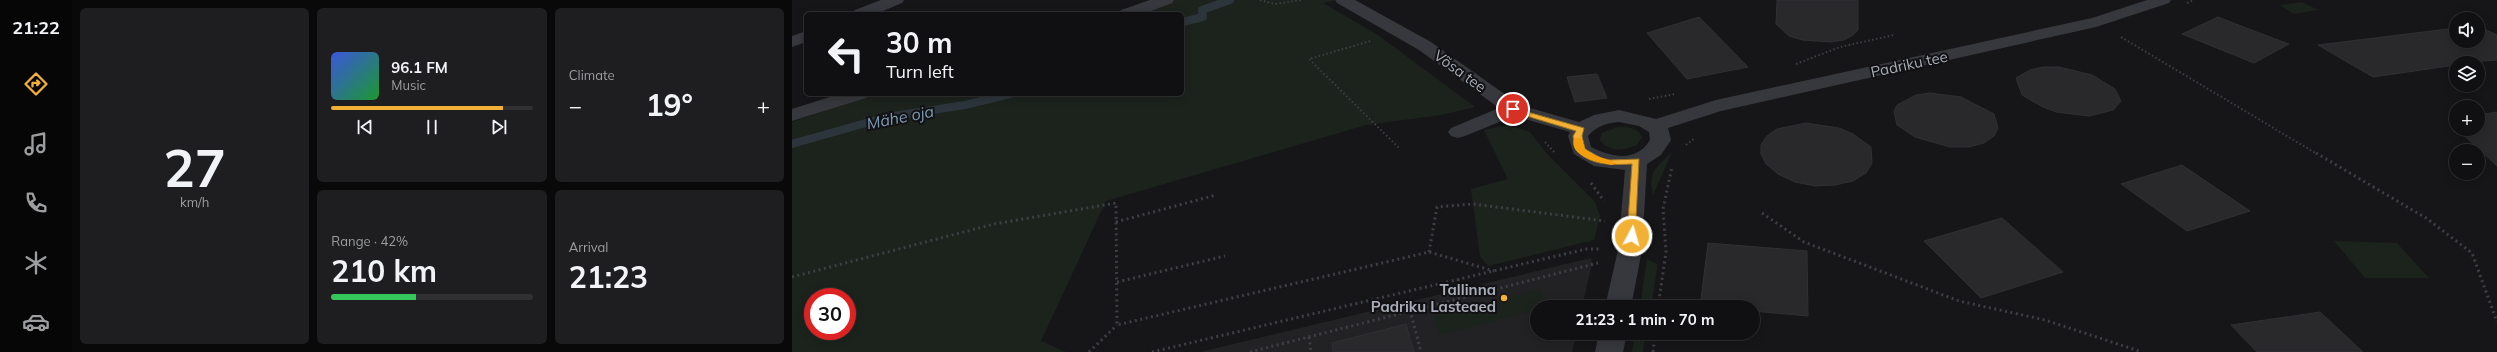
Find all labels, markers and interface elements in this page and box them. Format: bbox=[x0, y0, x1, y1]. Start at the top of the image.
map controls bbox=[2449, 12, 2485, 180]
button: sound bbox=[2449, 12, 2485, 48]
text: 21:22 bbox=[12, 16, 60, 39]
text: 30 m bbox=[886, 25, 952, 60]
icon: left bbox=[820, 28, 872, 80]
street label: Võsa tee bbox=[1430, 46, 1490, 96]
street label: Padriku tee bbox=[1869, 47, 1949, 81]
button: layers bbox=[2449, 56, 2485, 92]
text: 96.1 FM bbox=[391, 58, 448, 77]
text: Turn left bbox=[886, 60, 954, 83]
text: Climate bbox=[569, 67, 615, 83]
icon: directions bbox=[22, 70, 50, 98]
text: Music bbox=[391, 77, 426, 93]
text: 19° bbox=[646, 86, 693, 124]
text: − bbox=[569, 92, 582, 120]
text: + bbox=[757, 92, 770, 120]
pin bbox=[1496, 92, 1530, 126]
icon: arrive bbox=[1502, 98, 1524, 120]
button: + bbox=[2449, 100, 2485, 136]
water label: Mähe oja bbox=[865, 101, 936, 133]
icon: previous bbox=[354, 116, 376, 138]
icon: pause bbox=[421, 116, 443, 138]
icon: next bbox=[488, 116, 510, 138]
icon: music bbox=[22, 130, 50, 158]
text: 27 bbox=[163, 135, 226, 200]
button: − bbox=[2449, 144, 2485, 180]
icon: phone bbox=[22, 189, 50, 217]
text: km/h bbox=[180, 194, 209, 210]
position arrow bbox=[1611, 215, 1653, 257]
text: Range · 42% bbox=[331, 233, 408, 249]
text: Arrival bbox=[569, 239, 608, 255]
icon: climate bbox=[22, 249, 50, 277]
text: 210 km bbox=[331, 252, 437, 290]
text: 21:23 bbox=[569, 258, 648, 296]
place label: Tallinna Padriku Lasteaed bbox=[1371, 280, 1496, 316]
speed limit sign: 30 bbox=[804, 288, 856, 340]
marker: Tallinna Padriku Lasteaed bbox=[1499, 293, 1509, 303]
icon: car bbox=[22, 308, 50, 336]
text: 21:23 · 1 min · 70 m bbox=[1576, 310, 1714, 329]

